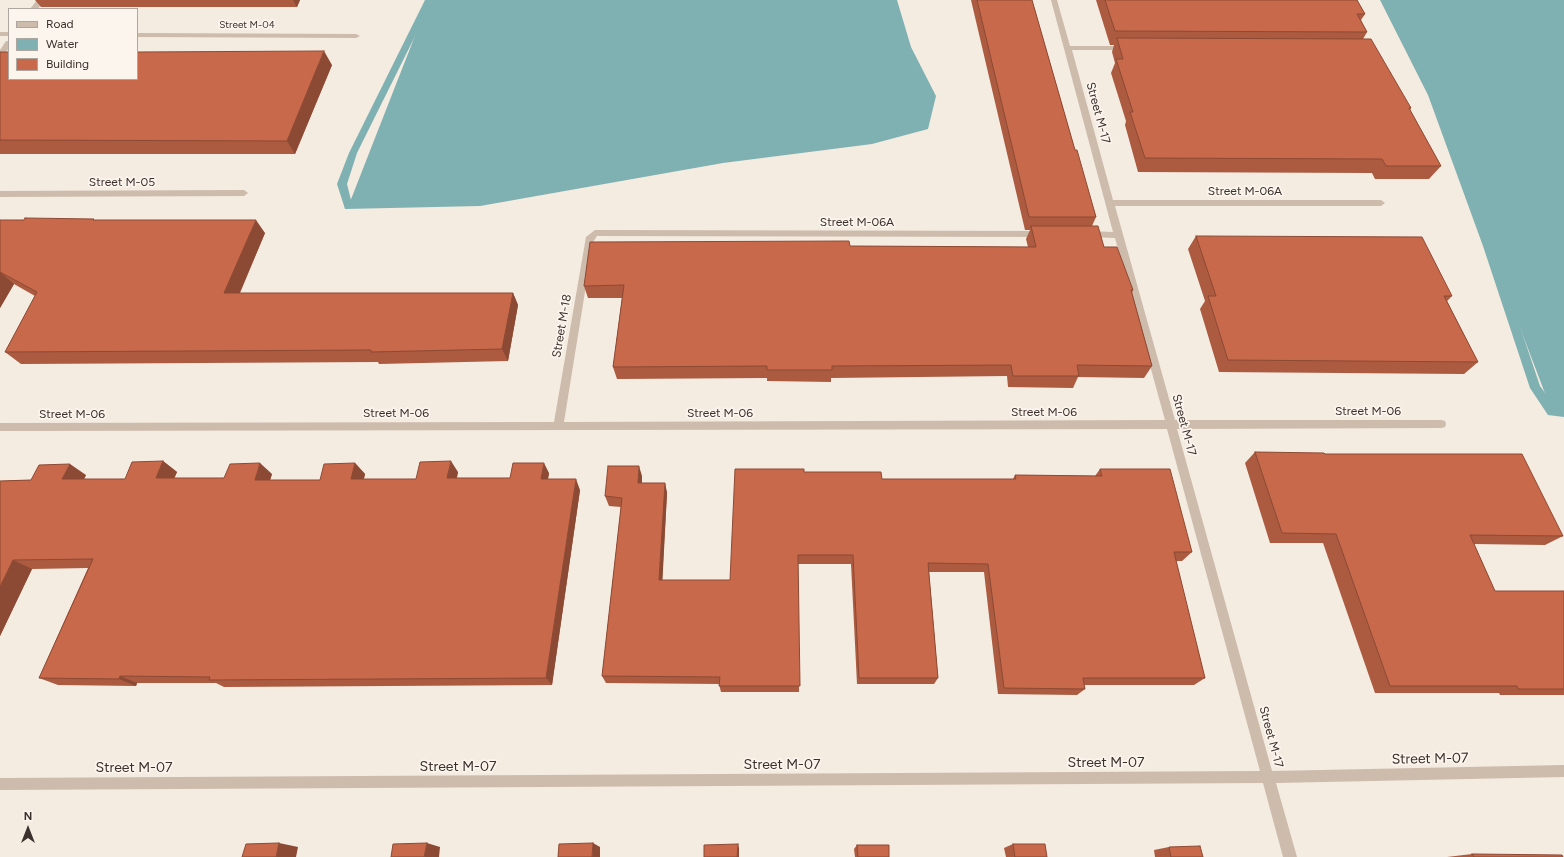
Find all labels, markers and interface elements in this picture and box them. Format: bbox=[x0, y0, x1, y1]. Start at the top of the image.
legend bbox=[8, 8, 138, 80]
text: Road bbox=[46, 17, 74, 31]
street label: Street M-04 bbox=[219, 19, 275, 31]
text: Water bbox=[46, 37, 78, 51]
text: Building bbox=[46, 57, 89, 71]
street label: Street M-17 bbox=[1083, 81, 1113, 145]
street label: Street M-05 bbox=[89, 175, 155, 189]
street label: Street M-06A bbox=[1208, 184, 1282, 198]
street label: Street M-06A bbox=[820, 215, 894, 229]
street label: Street M-18 bbox=[549, 293, 575, 359]
street label: Street M-17 bbox=[1169, 393, 1199, 457]
street label: Street M-06 bbox=[1335, 404, 1401, 418]
street label: Street M-06 bbox=[1011, 405, 1077, 419]
street label: Street M-06 bbox=[363, 406, 429, 420]
street label: Street M-06 bbox=[687, 406, 753, 420]
street label: Street M-06 bbox=[39, 407, 105, 421]
street label: Street M-17 bbox=[1256, 705, 1286, 769]
street label: Street M-07 bbox=[1391, 750, 1469, 768]
street label: Street M-07 bbox=[1068, 755, 1144, 771]
street label: Street M-07 bbox=[744, 757, 820, 773]
street label: Street M-07 bbox=[420, 759, 496, 775]
street label: Street M-07 bbox=[96, 760, 172, 776]
north arrow bbox=[8, 809, 48, 849]
text: N bbox=[24, 810, 32, 823]

